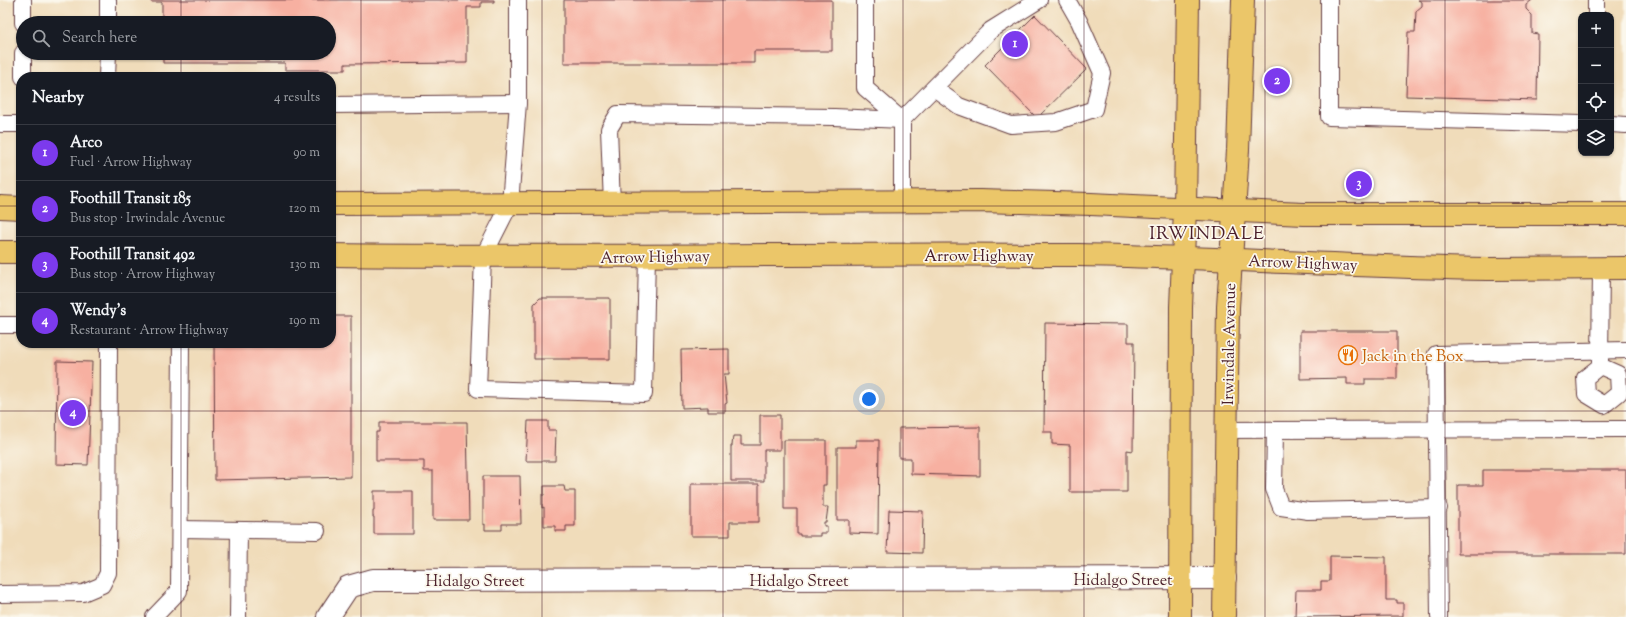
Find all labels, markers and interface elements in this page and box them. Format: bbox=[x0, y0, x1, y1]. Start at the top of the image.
map controls bbox=[1578, 12, 1614, 156]
button: + bbox=[1578, 12, 1614, 48]
search box bbox=[16, 16, 336, 60]
icon: search bbox=[30, 27, 52, 49]
text: Search here bbox=[62, 28, 137, 49]
pin: 1 bbox=[1002, 29, 1028, 59]
button: − bbox=[1578, 48, 1614, 84]
pin: 2 bbox=[1264, 66, 1290, 96]
button: locate bbox=[1578, 84, 1614, 120]
text: Nearby bbox=[32, 86, 84, 110]
text: 4 results bbox=[274, 89, 320, 107]
button: layers bbox=[1578, 120, 1614, 156]
text: Arco bbox=[70, 133, 103, 154]
text: 1 bbox=[43, 144, 47, 162]
text: 90 m bbox=[293, 144, 320, 162]
text: Fuel · Arrow Highway bbox=[70, 154, 192, 172]
pin: 3 bbox=[1346, 169, 1372, 199]
text: Foothill Transit 185 bbox=[70, 189, 191, 210]
text: 2 bbox=[42, 200, 48, 218]
text: 120 m bbox=[289, 200, 320, 218]
text: Bus stop · Irwindale Avenue bbox=[70, 210, 225, 228]
district label: IRWINDALE bbox=[1149, 222, 1265, 248]
text: Foothill Transit 492 bbox=[70, 245, 195, 266]
street label: Arrow Highway bbox=[600, 246, 710, 271]
street label: Arrow Highway bbox=[924, 246, 1034, 269]
street label: Arrow Highway bbox=[1248, 251, 1358, 278]
text: 3 bbox=[42, 256, 48, 274]
text: 130 m bbox=[290, 256, 320, 274]
text: Bus stop · Arrow Highway bbox=[70, 266, 215, 284]
street label: Irwindale Avenue bbox=[1218, 283, 1243, 405]
text: Wendy's bbox=[70, 301, 126, 322]
text: 4 bbox=[42, 312, 48, 330]
text: 190 m bbox=[289, 312, 320, 330]
text: Restaurant · Arrow Highway bbox=[70, 322, 229, 340]
restaurant icon: Jack in the Box bbox=[1337, 344, 1359, 366]
place label: Jack in the Box bbox=[1361, 346, 1464, 369]
your location bbox=[859, 389, 879, 409]
pin: 4 bbox=[60, 398, 86, 428]
street label: Hidalgo Street bbox=[1073, 570, 1173, 593]
street label: Hidalgo Street bbox=[425, 571, 525, 594]
street label: Hidalgo Street bbox=[749, 571, 849, 594]

